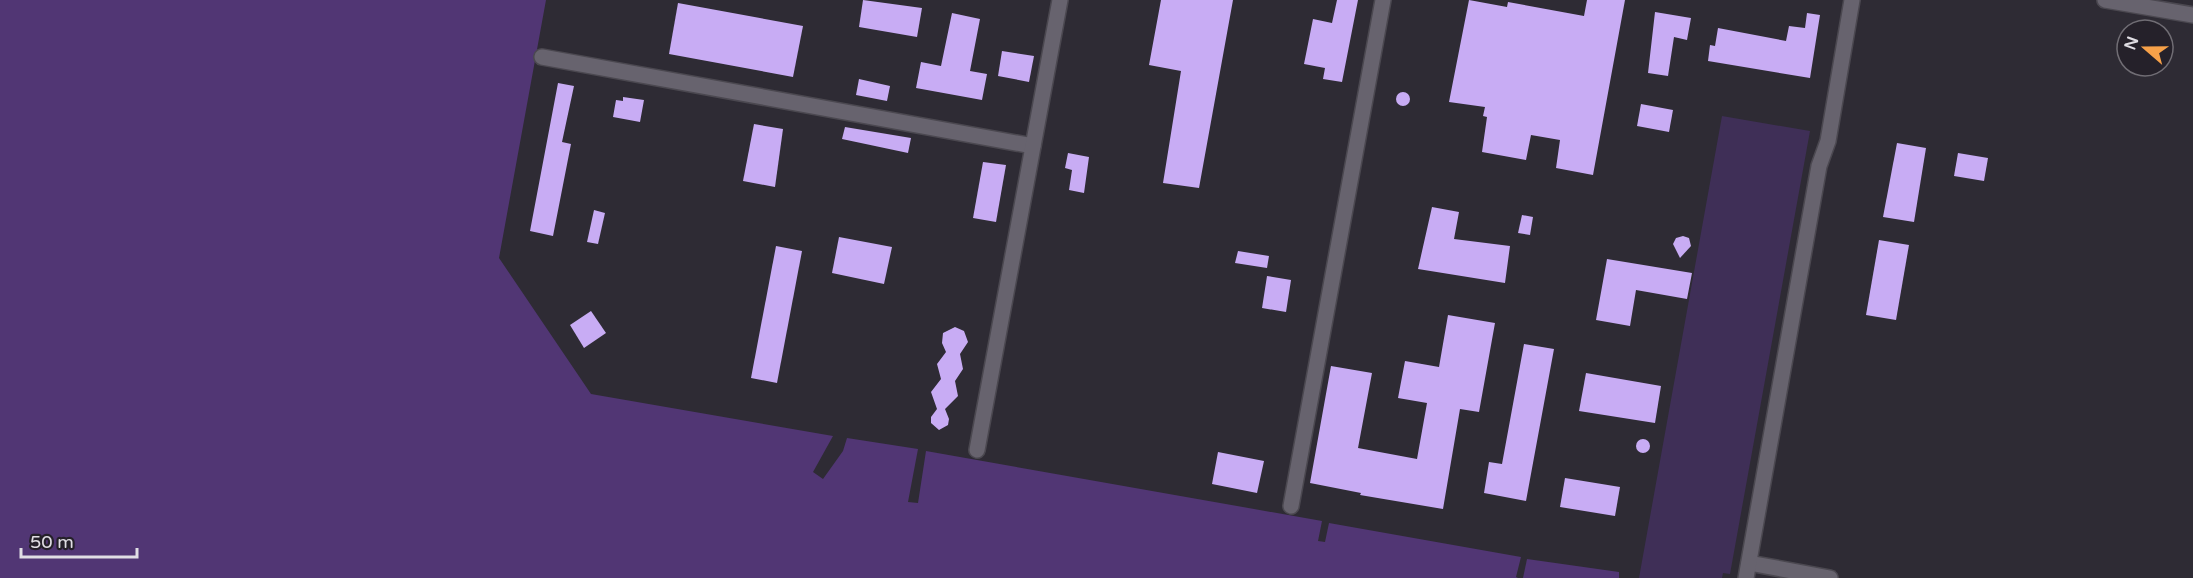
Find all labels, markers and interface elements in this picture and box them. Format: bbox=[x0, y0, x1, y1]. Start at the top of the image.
north arrow bbox=[2115, 18, 2175, 78]
text: N bbox=[2120, 34, 2143, 53]
scale bar bbox=[21, 521, 136, 559]
text: 50 m bbox=[30, 531, 74, 553]

